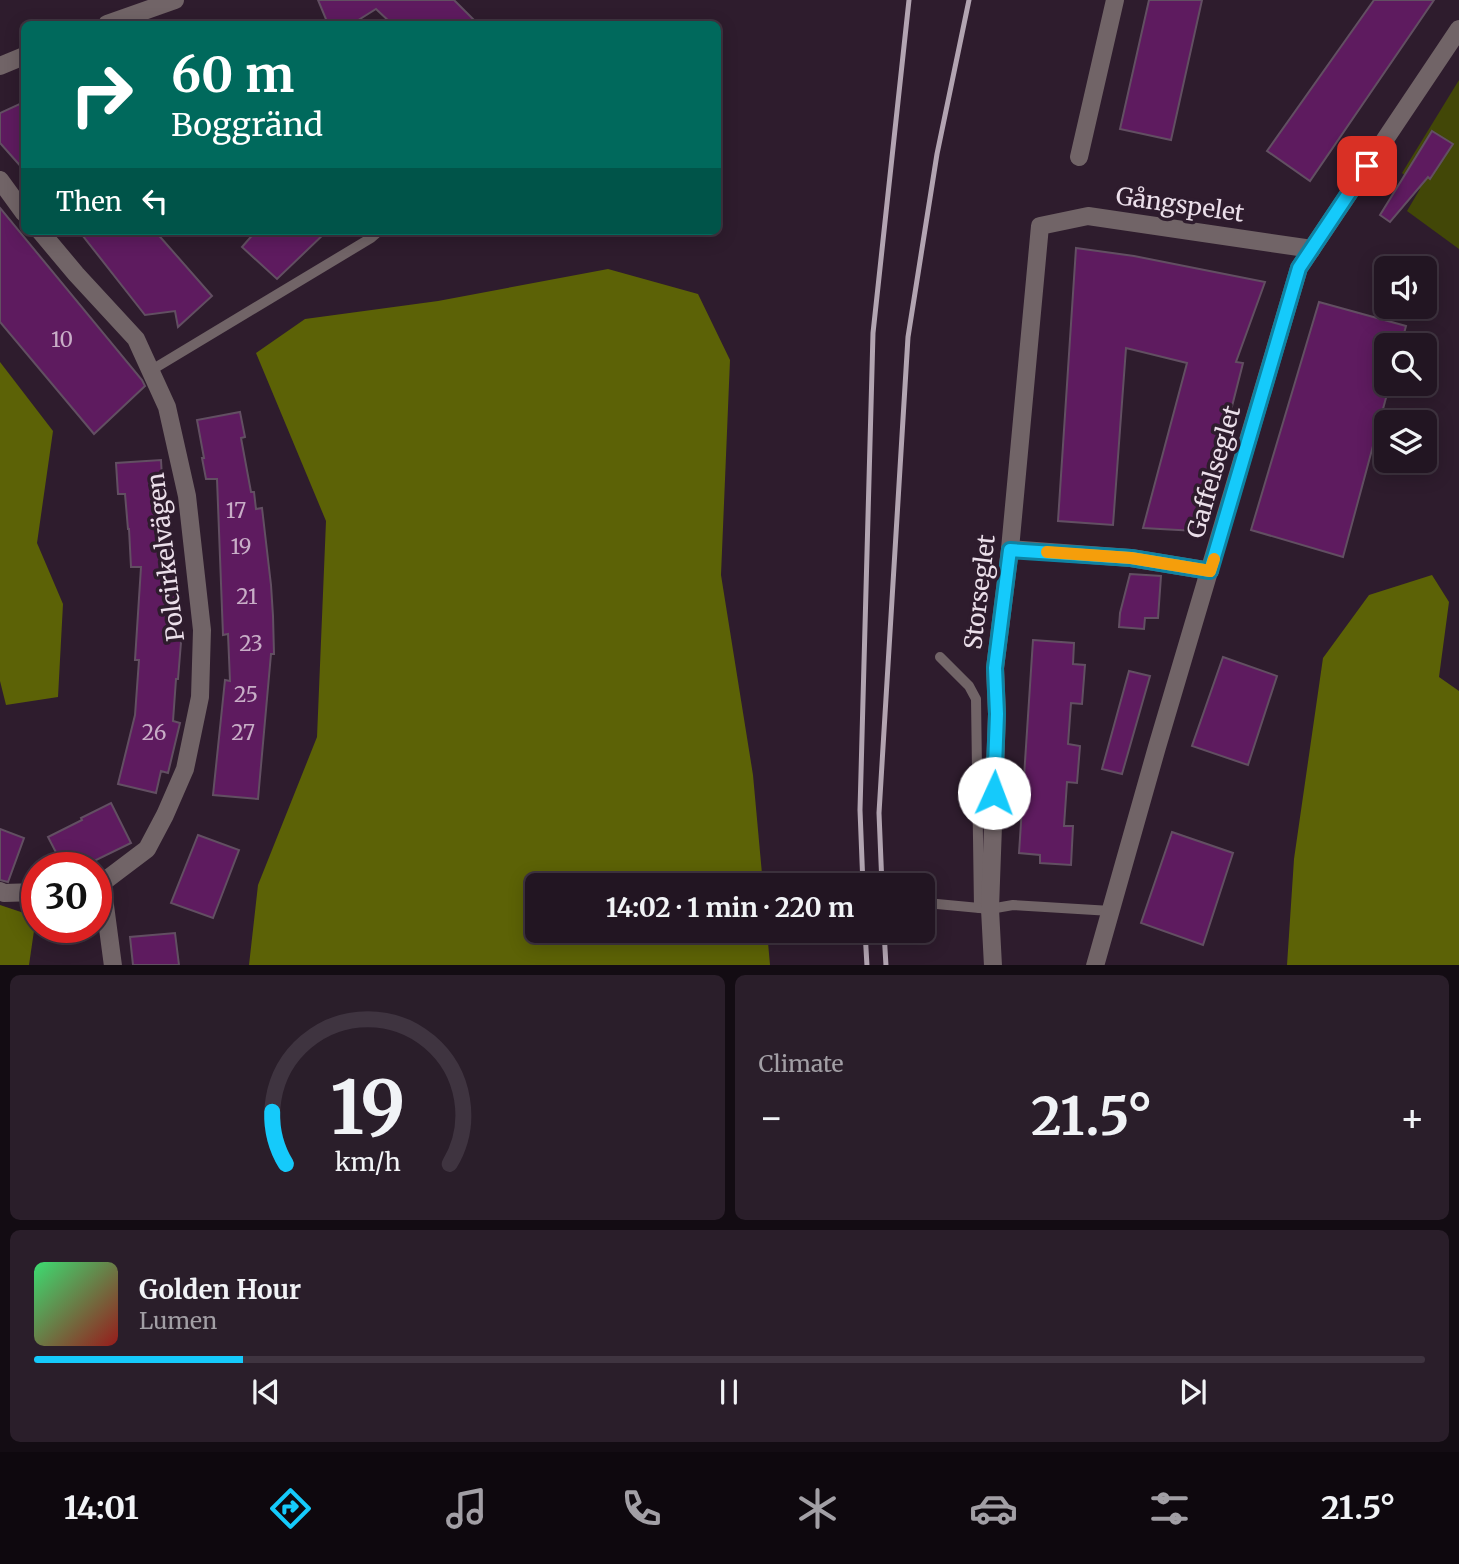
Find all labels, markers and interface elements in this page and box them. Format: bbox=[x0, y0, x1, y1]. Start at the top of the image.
text: 60 m bbox=[171, 44, 294, 105]
icon: right bbox=[56, 49, 147, 140]
text: Boggränd bbox=[171, 105, 323, 145]
pin bbox=[1337, 136, 1397, 196]
icon: arrive bbox=[1348, 147, 1386, 185]
street label: Gångspelet bbox=[1114, 180, 1247, 229]
icon: left bbox=[136, 182, 174, 220]
text: Then bbox=[56, 185, 122, 218]
map controls bbox=[1374, 256, 1437, 473]
button: sound bbox=[1374, 256, 1437, 319]
house number: 10 bbox=[51, 326, 73, 353]
button: search bbox=[1374, 333, 1437, 396]
street label: Gaffelseglet bbox=[1180, 401, 1247, 542]
button: layers bbox=[1374, 410, 1437, 473]
street label: Polcirkelvägen bbox=[140, 471, 191, 643]
house number: 17 bbox=[226, 497, 246, 524]
street label: Storseglet bbox=[957, 532, 1002, 651]
house number: 19 bbox=[230, 533, 252, 560]
house number: 21 bbox=[236, 583, 258, 610]
house number: 23 bbox=[239, 630, 263, 657]
house number: 25 bbox=[234, 681, 258, 708]
house number: 26 bbox=[142, 719, 166, 746]
house number: 27 bbox=[231, 719, 255, 746]
position arrow bbox=[957, 756, 1031, 830]
speed limit sign: 30 bbox=[21, 852, 112, 943]
text: 14:02 · 1 min · 220 m bbox=[606, 891, 854, 924]
text: Climate bbox=[759, 1049, 844, 1078]
text: 19 bbox=[330, 1062, 405, 1154]
text: 21.5° bbox=[1031, 1084, 1152, 1149]
text: − bbox=[759, 1094, 784, 1141]
text: + bbox=[1400, 1094, 1425, 1141]
text: km/h bbox=[334, 1145, 400, 1177]
text: Golden Hour bbox=[139, 1273, 301, 1306]
text: Lumen bbox=[139, 1306, 217, 1335]
icon: previous bbox=[247, 1373, 285, 1411]
icon: pause bbox=[710, 1373, 748, 1411]
icon: next bbox=[1174, 1373, 1212, 1411]
icon: directions bbox=[266, 1484, 315, 1533]
icon: music bbox=[442, 1484, 491, 1533]
icon: phone bbox=[617, 1484, 666, 1533]
icon: climate bbox=[793, 1484, 842, 1533]
icon: car bbox=[969, 1484, 1018, 1533]
icon: filters bbox=[1145, 1484, 1194, 1533]
text: 14:01 bbox=[63, 1488, 139, 1528]
text: 21.5° bbox=[1321, 1488, 1396, 1528]

